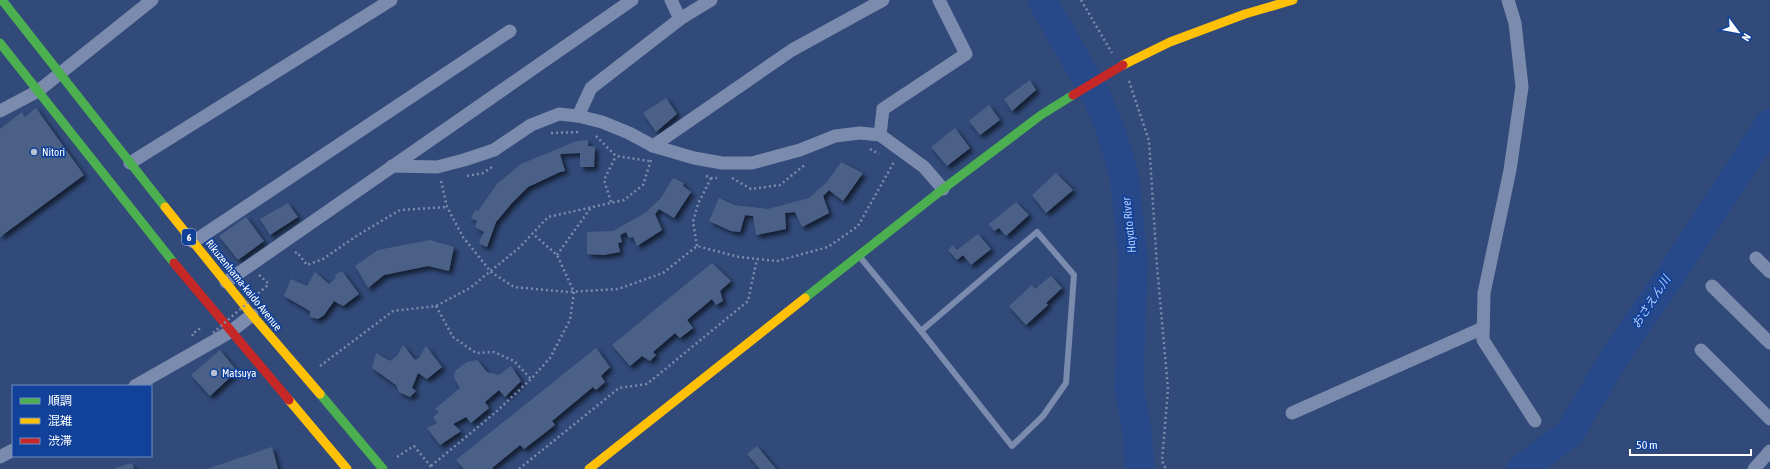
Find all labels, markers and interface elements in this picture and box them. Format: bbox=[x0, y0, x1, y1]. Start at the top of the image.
north arrow bbox=[1718, 12, 1758, 52]
text: N bbox=[1740, 31, 1753, 43]
place label: Nitori bbox=[42, 146, 65, 158]
marker: Nitori bbox=[29, 147, 39, 157]
water label: Hayato River bbox=[1119, 196, 1139, 254]
road number: 6 bbox=[182, 229, 196, 245]
street label: Rikuzenhama-kaido Avenue bbox=[204, 237, 284, 333]
water label: おさえん川 bbox=[1629, 271, 1674, 331]
place label: Matsuya bbox=[222, 367, 256, 379]
marker: Matsuya bbox=[209, 368, 219, 378]
legend bbox=[12, 385, 152, 457]
text: 順調 bbox=[48, 394, 72, 408]
text: 混雑 bbox=[48, 414, 72, 428]
scale bar bbox=[1630, 431, 1751, 457]
text: 渋滞 bbox=[48, 434, 72, 448]
text: 50 m bbox=[1636, 438, 1658, 452]

